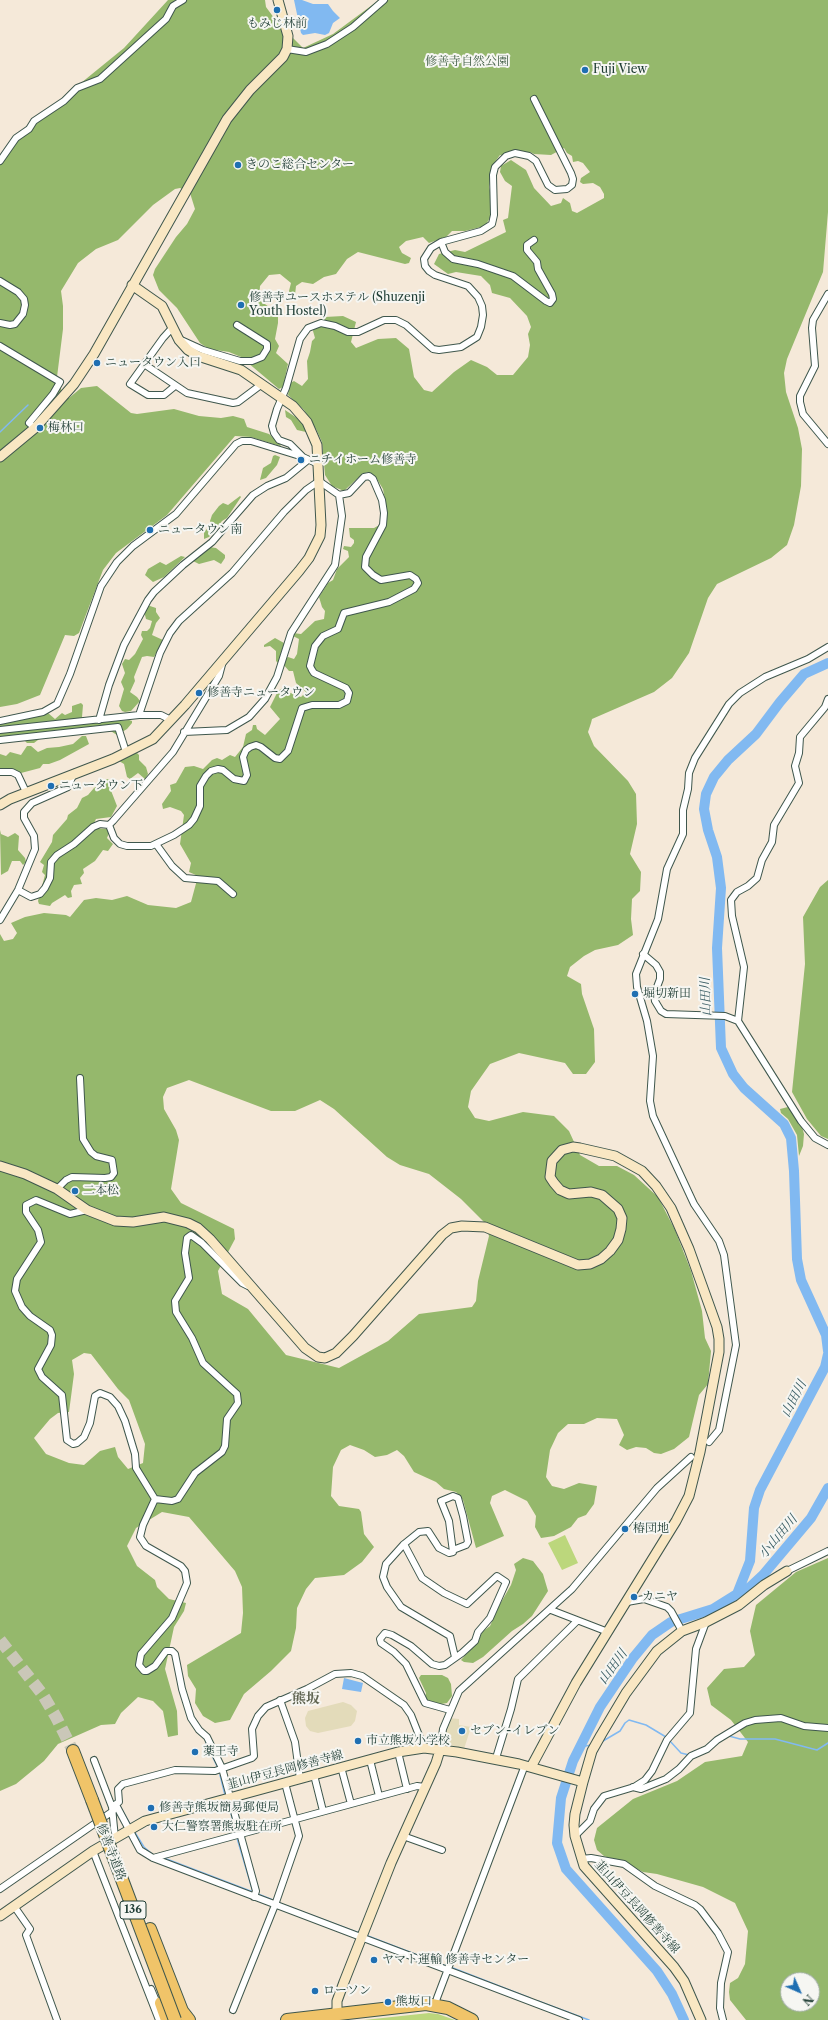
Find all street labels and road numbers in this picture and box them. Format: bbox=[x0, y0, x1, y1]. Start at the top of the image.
street label: 韮山伊豆長岡修善寺線 bbox=[225, 1748, 345, 1792]
street label: 修善寺道路 bbox=[94, 1821, 128, 1883]
street label: 韮山伊豆長岡修善寺線 bbox=[592, 1858, 682, 1956]
road number: 136 bbox=[120, 1901, 146, 1919]

